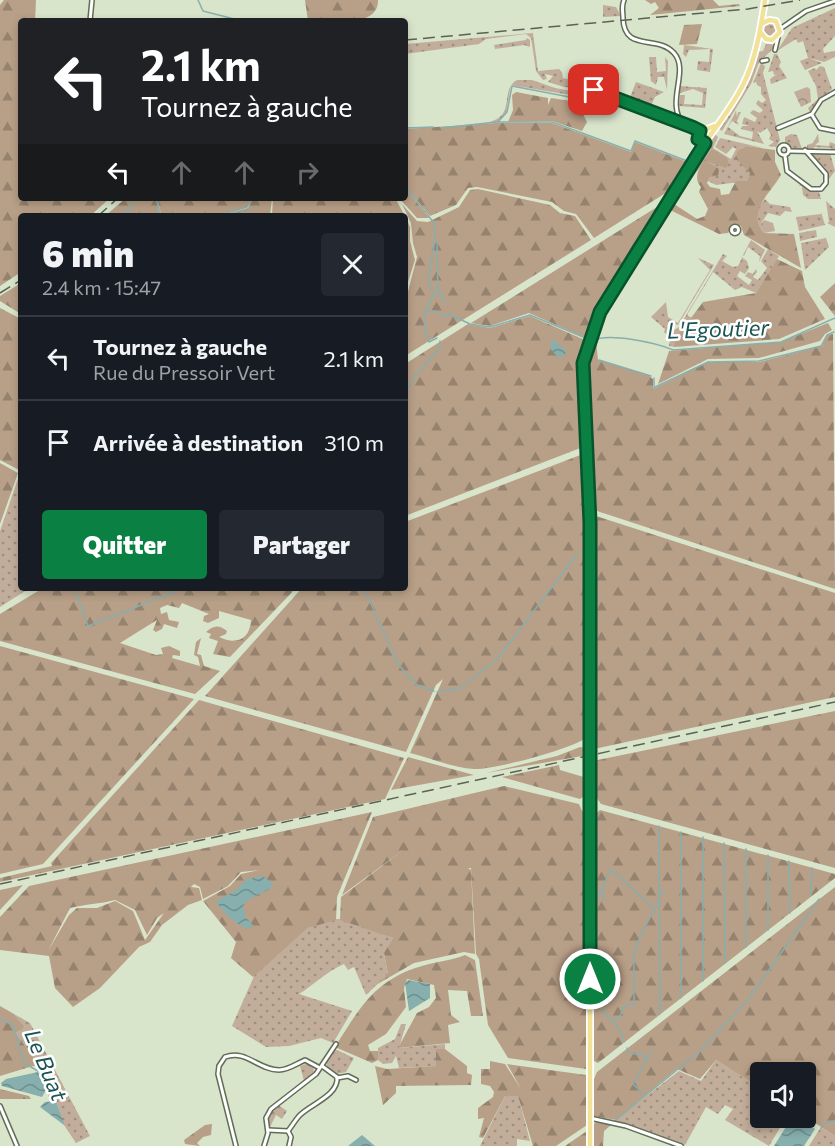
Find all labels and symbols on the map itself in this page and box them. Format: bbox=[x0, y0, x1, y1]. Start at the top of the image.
pin bbox=[568, 64, 619, 115]
water label: L'Egoutier bbox=[666, 313, 771, 344]
position arrow bbox=[558, 947, 622, 1011]
water label: Le Buat bbox=[19, 1025, 74, 1106]

